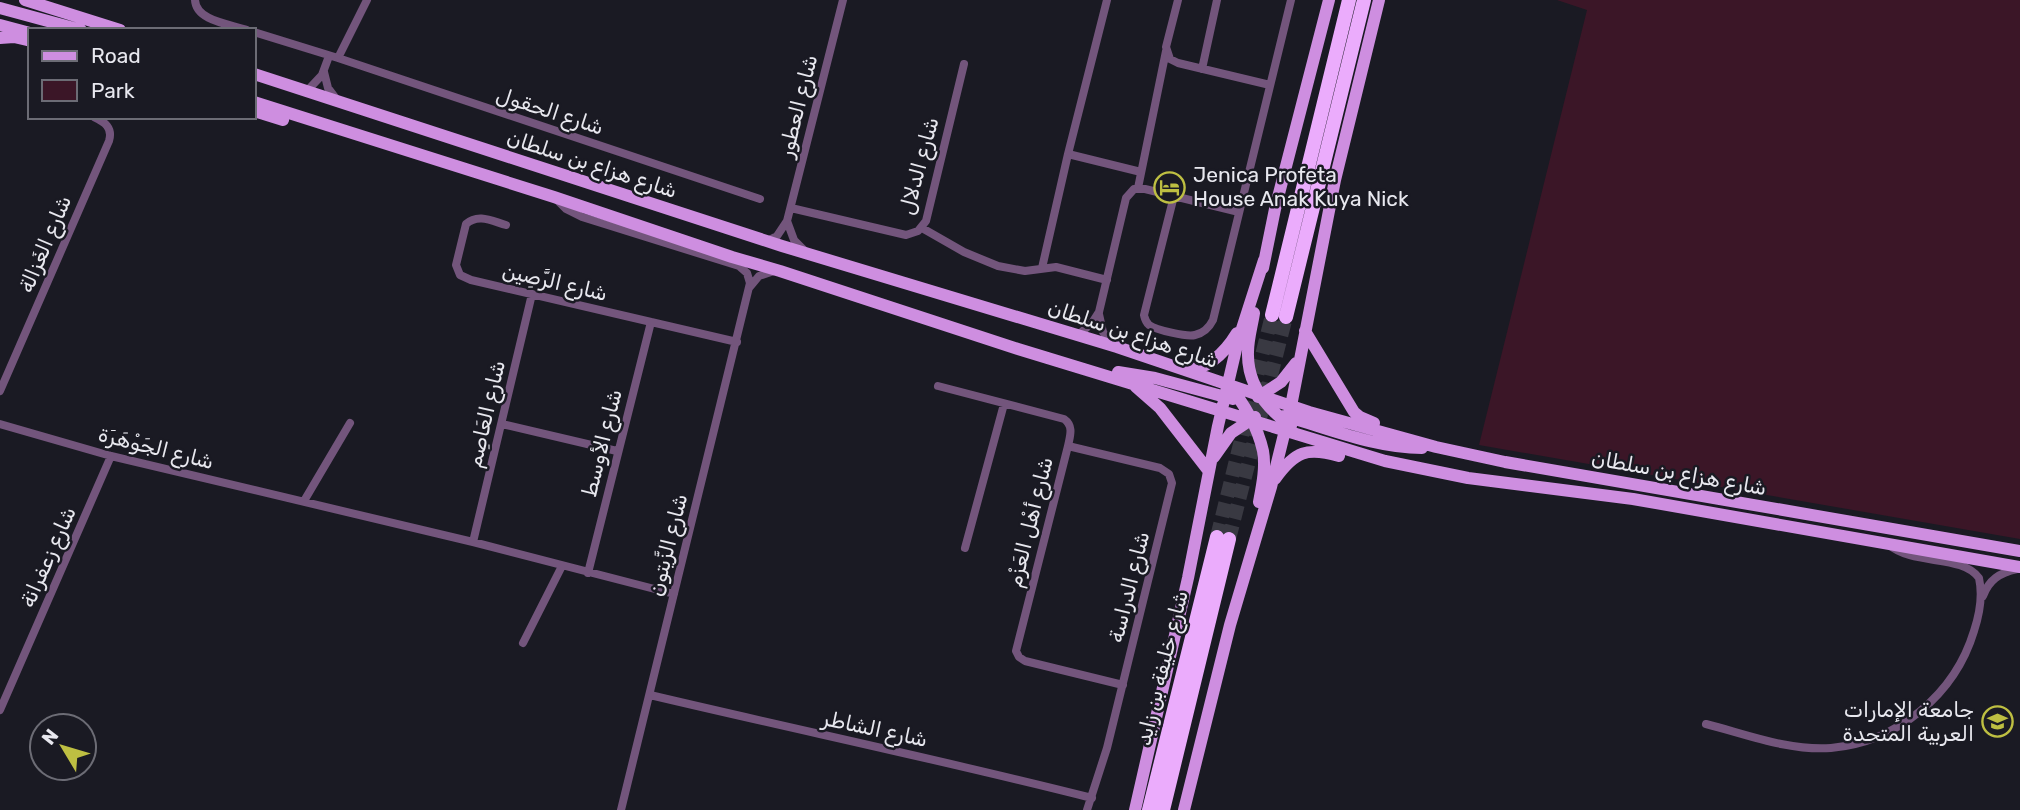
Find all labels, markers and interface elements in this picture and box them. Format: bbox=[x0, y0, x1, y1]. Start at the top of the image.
legend bbox=[28, 28, 256, 119]
text: Road bbox=[91, 43, 141, 68]
street label: شارع العطور bbox=[772, 52, 824, 162]
text: Park bbox=[91, 78, 135, 103]
street label: شارع الحقول bbox=[493, 81, 607, 142]
street label: شارع الدلال bbox=[894, 114, 945, 218]
street label: شارع هزاع بن سلطان bbox=[503, 124, 680, 205]
place label: Jenica Profeta House Anak Kuya Nick bbox=[1193, 162, 1409, 211]
hotel icon: Jenica Profeta House Anak Kuya Nick bbox=[1153, 170, 1187, 204]
street label: شارع الغَزالة bbox=[13, 191, 78, 297]
street label: شارع الرَّصِين bbox=[500, 257, 610, 308]
street label: شارع هزاع بن سلطان bbox=[1044, 294, 1221, 375]
street label: شارع العَاصِم bbox=[461, 358, 512, 470]
street label: شارع الأوسط bbox=[576, 387, 629, 500]
street label: شارع الجَوْهَرَة bbox=[95, 421, 217, 476]
street label: شارع هزاع بن سلطان bbox=[1589, 445, 1769, 502]
street label: شارع أهْل العَزْم bbox=[1001, 454, 1060, 590]
street label: شارع الزَّيتون bbox=[643, 491, 694, 599]
street label: شارع زعفرانة bbox=[14, 503, 83, 612]
street label: شارع الدراسة bbox=[1103, 529, 1156, 645]
street label: شارع خليفة بن زايد bbox=[1130, 588, 1195, 749]
place label: جامعة الإمارات العربية المتحدة bbox=[1842, 697, 1974, 746]
street label: شارع الشاطر bbox=[818, 705, 930, 754]
school or university icon: جامعة الإمارات العربية المتحدة bbox=[1980, 705, 2014, 739]
north arrow bbox=[28, 712, 98, 782]
text: N bbox=[37, 724, 63, 749]

